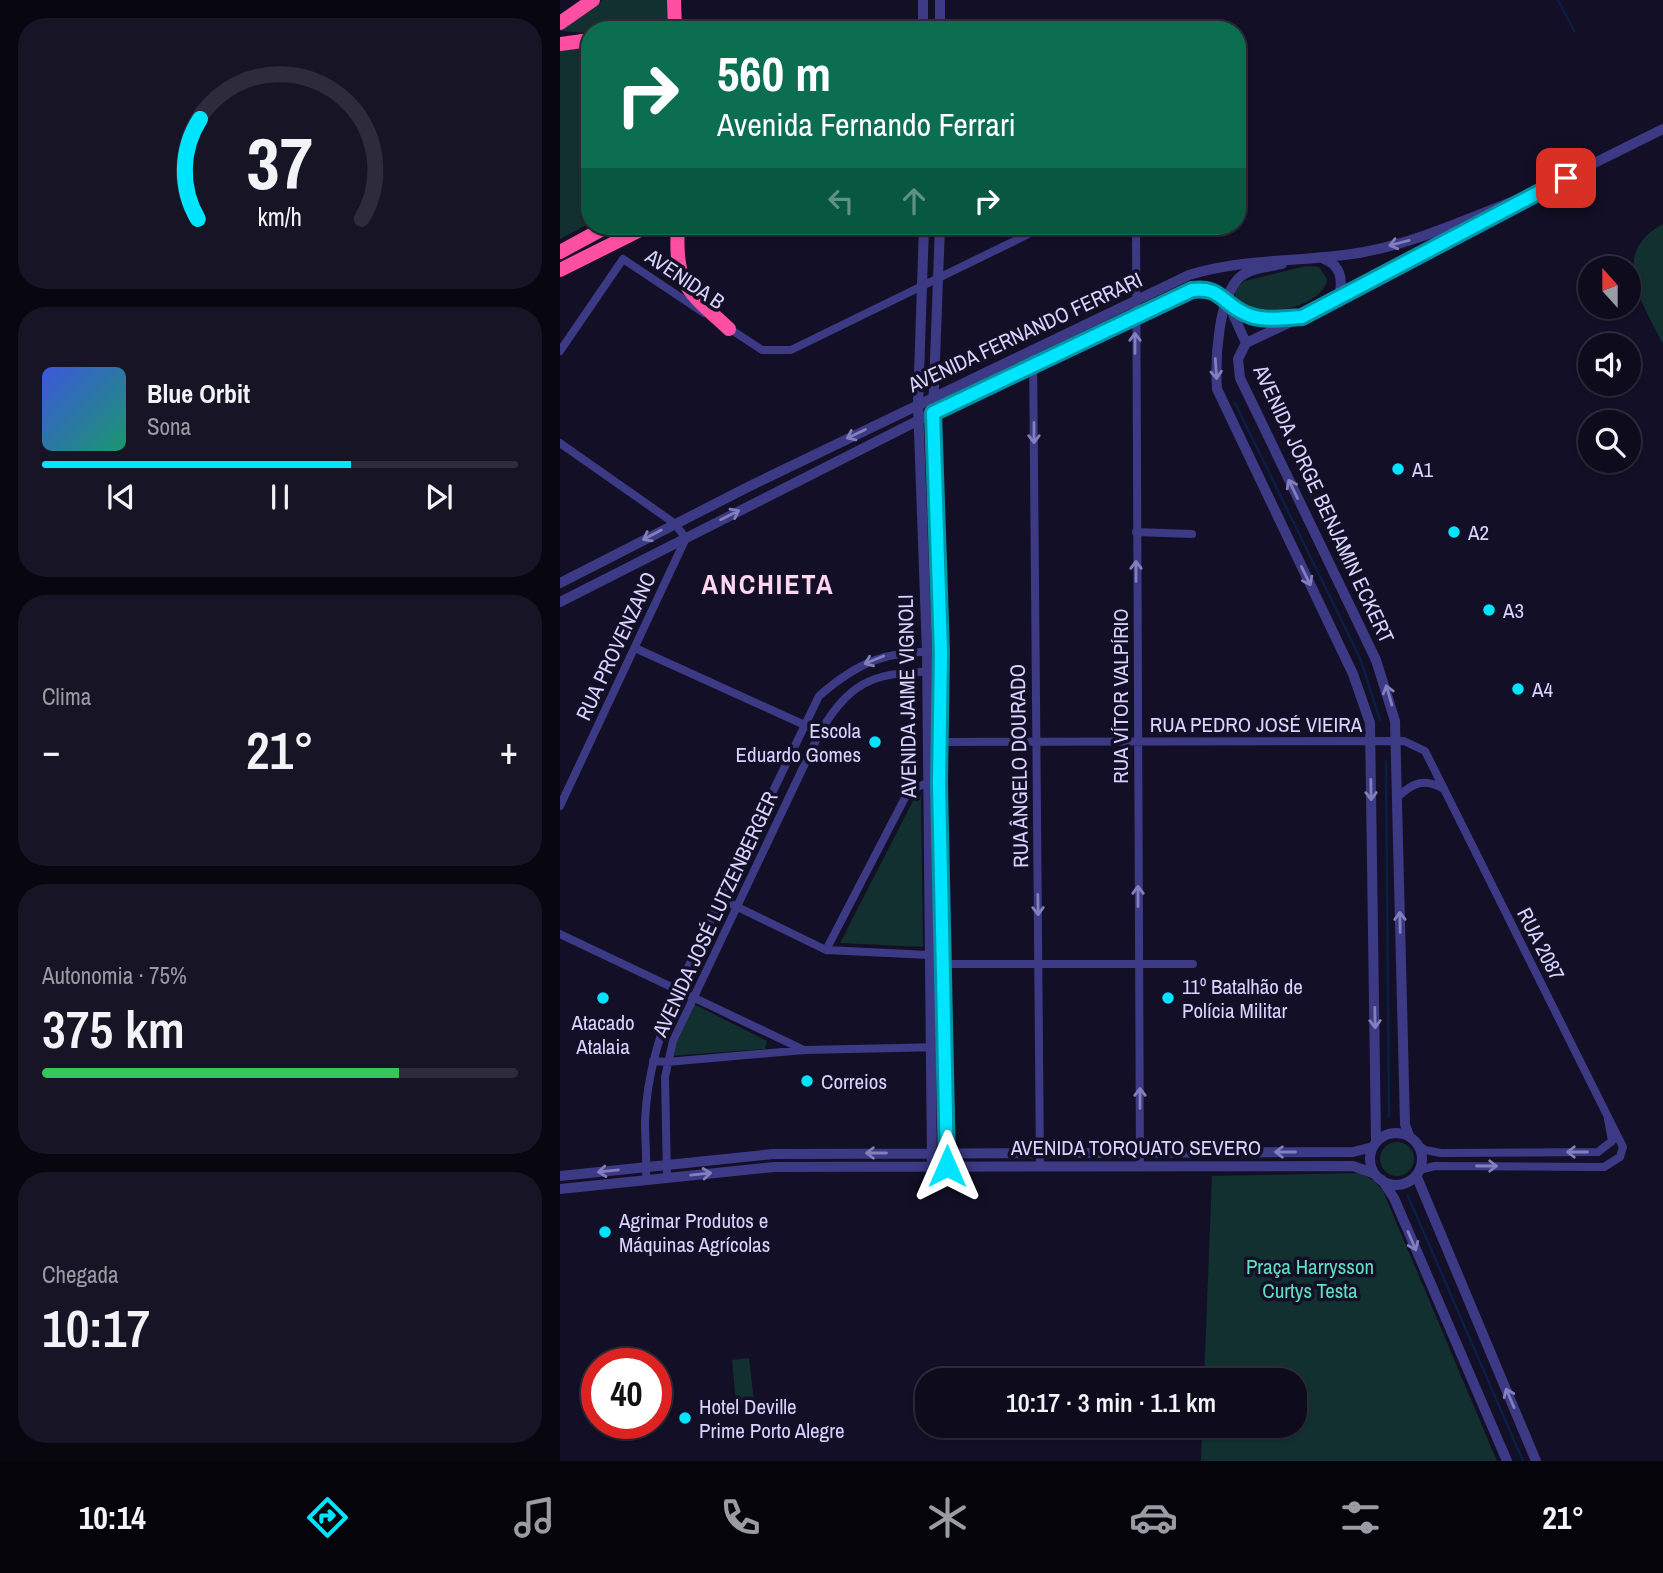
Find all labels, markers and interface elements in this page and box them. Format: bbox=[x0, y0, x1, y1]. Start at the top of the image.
text: 560 m bbox=[717, 40, 831, 106]
icon: right bbox=[602, 49, 693, 140]
text: Avenida Fernando Ferrari bbox=[717, 103, 1016, 146]
text: 37 bbox=[247, 115, 313, 213]
pin bbox=[1536, 148, 1596, 208]
icon: arrive bbox=[1547, 159, 1585, 197]
icon: left bbox=[822, 182, 860, 220]
icon: ahead bbox=[895, 182, 933, 220]
icon: right bbox=[968, 182, 1006, 220]
text: km/h bbox=[258, 200, 302, 234]
one-way arrow bbox=[1389, 237, 1411, 250]
street label: AVENIDA B bbox=[639, 241, 730, 316]
north arrow bbox=[1578, 256, 1642, 318]
map controls bbox=[1578, 256, 1641, 473]
street label: AVENIDA FERNANDO FERRARI bbox=[902, 265, 1147, 399]
one-way arrow bbox=[1128, 332, 1142, 355]
button: sound bbox=[1578, 333, 1641, 396]
one-way arrow bbox=[1209, 357, 1222, 380]
street label: AVENIDA JORGE BENJAMIN ECKERT bbox=[1246, 359, 1402, 648]
text: Blue Orbit bbox=[147, 376, 250, 411]
button: search bbox=[1578, 410, 1641, 473]
text: Sona bbox=[147, 411, 191, 442]
one-way arrow bbox=[1027, 421, 1041, 444]
one-way arrow bbox=[846, 427, 867, 441]
place label: A1 bbox=[1411, 455, 1433, 484]
marker: A1 bbox=[1390, 461, 1406, 477]
icon: previous bbox=[102, 478, 140, 516]
icon: pause bbox=[261, 478, 299, 516]
icon: next bbox=[420, 478, 458, 516]
one-way arrow bbox=[1286, 479, 1300, 500]
one-way arrow bbox=[719, 508, 740, 522]
place label: A2 bbox=[1467, 518, 1489, 547]
marker: A2 bbox=[1446, 524, 1462, 540]
one-way arrow bbox=[643, 528, 663, 542]
one-way arrow bbox=[1129, 559, 1143, 582]
district label: ANCHIETA bbox=[702, 565, 834, 603]
one-way arrow bbox=[1300, 565, 1313, 586]
street label: RUA PROVENZANO bbox=[569, 567, 663, 725]
street label: AVENIDA JAIME VIGNOLI bbox=[891, 594, 923, 799]
place label: A3 bbox=[1502, 596, 1524, 625]
marker: A3 bbox=[1481, 602, 1497, 618]
street label: RUA VÍTOR VALPÍRIO bbox=[1106, 608, 1135, 784]
one-way arrow bbox=[864, 655, 886, 668]
street label: RUA ÂNGELO DOURADO bbox=[1003, 664, 1035, 868]
place label: A4 bbox=[1531, 675, 1553, 704]
text: Clima bbox=[42, 681, 91, 712]
marker: A4 bbox=[1510, 681, 1526, 697]
one-way arrow bbox=[1381, 685, 1394, 707]
street label: RUA PEDRO JOSÉ VIEIRA bbox=[1150, 710, 1363, 739]
text: 21° bbox=[246, 715, 314, 785]
place label: Escola Eduardo Gomes bbox=[736, 716, 861, 769]
text: − bbox=[42, 725, 60, 776]
text: + bbox=[500, 725, 518, 776]
marker: Escola Eduardo Gomes bbox=[867, 734, 883, 750]
one-way arrow bbox=[1365, 779, 1378, 802]
street label: AVENIDA JOSÉ LUTZENBERGER bbox=[645, 787, 785, 1042]
one-way arrow bbox=[1132, 885, 1145, 908]
one-way arrow bbox=[1031, 894, 1045, 917]
street label: RUA 2087 bbox=[1510, 902, 1572, 986]
one-way arrow bbox=[1394, 911, 1407, 934]
text: Autonomia · 75% bbox=[42, 960, 187, 991]
place label: 11º Batalhão de Polícia Militar bbox=[1182, 972, 1303, 1025]
marker: Atacado Atalaia bbox=[595, 990, 611, 1006]
marker: 11º Batalhão de Polícia Militar bbox=[1160, 990, 1176, 1006]
text: 375 km bbox=[42, 994, 185, 1064]
one-way arrow bbox=[1368, 1006, 1381, 1029]
place label: Atacado Atalaia bbox=[570, 1008, 635, 1061]
place label: Correios bbox=[821, 1067, 887, 1096]
marker: Correios bbox=[799, 1073, 815, 1089]
one-way arrow bbox=[1133, 1087, 1147, 1110]
position arrow bbox=[910, 1129, 984, 1203]
street label: AVENIDA TORQUATO SEVERO bbox=[1010, 1133, 1261, 1162]
one-way arrow bbox=[1274, 1145, 1297, 1159]
one-way arrow bbox=[1566, 1145, 1589, 1159]
one-way arrow bbox=[865, 1147, 888, 1160]
one-way arrow bbox=[1475, 1159, 1498, 1173]
one-way arrow bbox=[597, 1165, 620, 1178]
one-way arrow bbox=[689, 1168, 712, 1181]
place label: Agrimar Produtos e Máquinas Agrícolas bbox=[618, 1206, 770, 1259]
marker: Agrimar Produtos e Máquinas Agrícolas bbox=[597, 1224, 613, 1240]
one-way arrow bbox=[1406, 1230, 1419, 1251]
park label: Praça Harrysson Curtys Testa bbox=[1246, 1252, 1374, 1305]
text: Chegada bbox=[42, 1259, 119, 1290]
text: 10:17 bbox=[42, 1293, 150, 1363]
speed limit sign: 40 bbox=[581, 1348, 672, 1439]
text: 10:17 · 3 min · 1.1 km bbox=[1006, 1385, 1216, 1420]
one-way arrow bbox=[1502, 1388, 1515, 1410]
place label: Hotel Deville Prime Porto Alegre bbox=[699, 1392, 845, 1445]
marker: Hotel Deville Prime Porto Alegre bbox=[677, 1410, 693, 1426]
icon: directions bbox=[303, 1493, 352, 1542]
icon: music bbox=[510, 1493, 559, 1542]
icon: phone bbox=[716, 1493, 765, 1542]
icon: climate bbox=[923, 1493, 972, 1542]
icon: car bbox=[1129, 1493, 1178, 1542]
icon: filters bbox=[1336, 1493, 1385, 1542]
text: 10:14 bbox=[79, 1496, 146, 1539]
text: 21° bbox=[1542, 1496, 1584, 1539]

